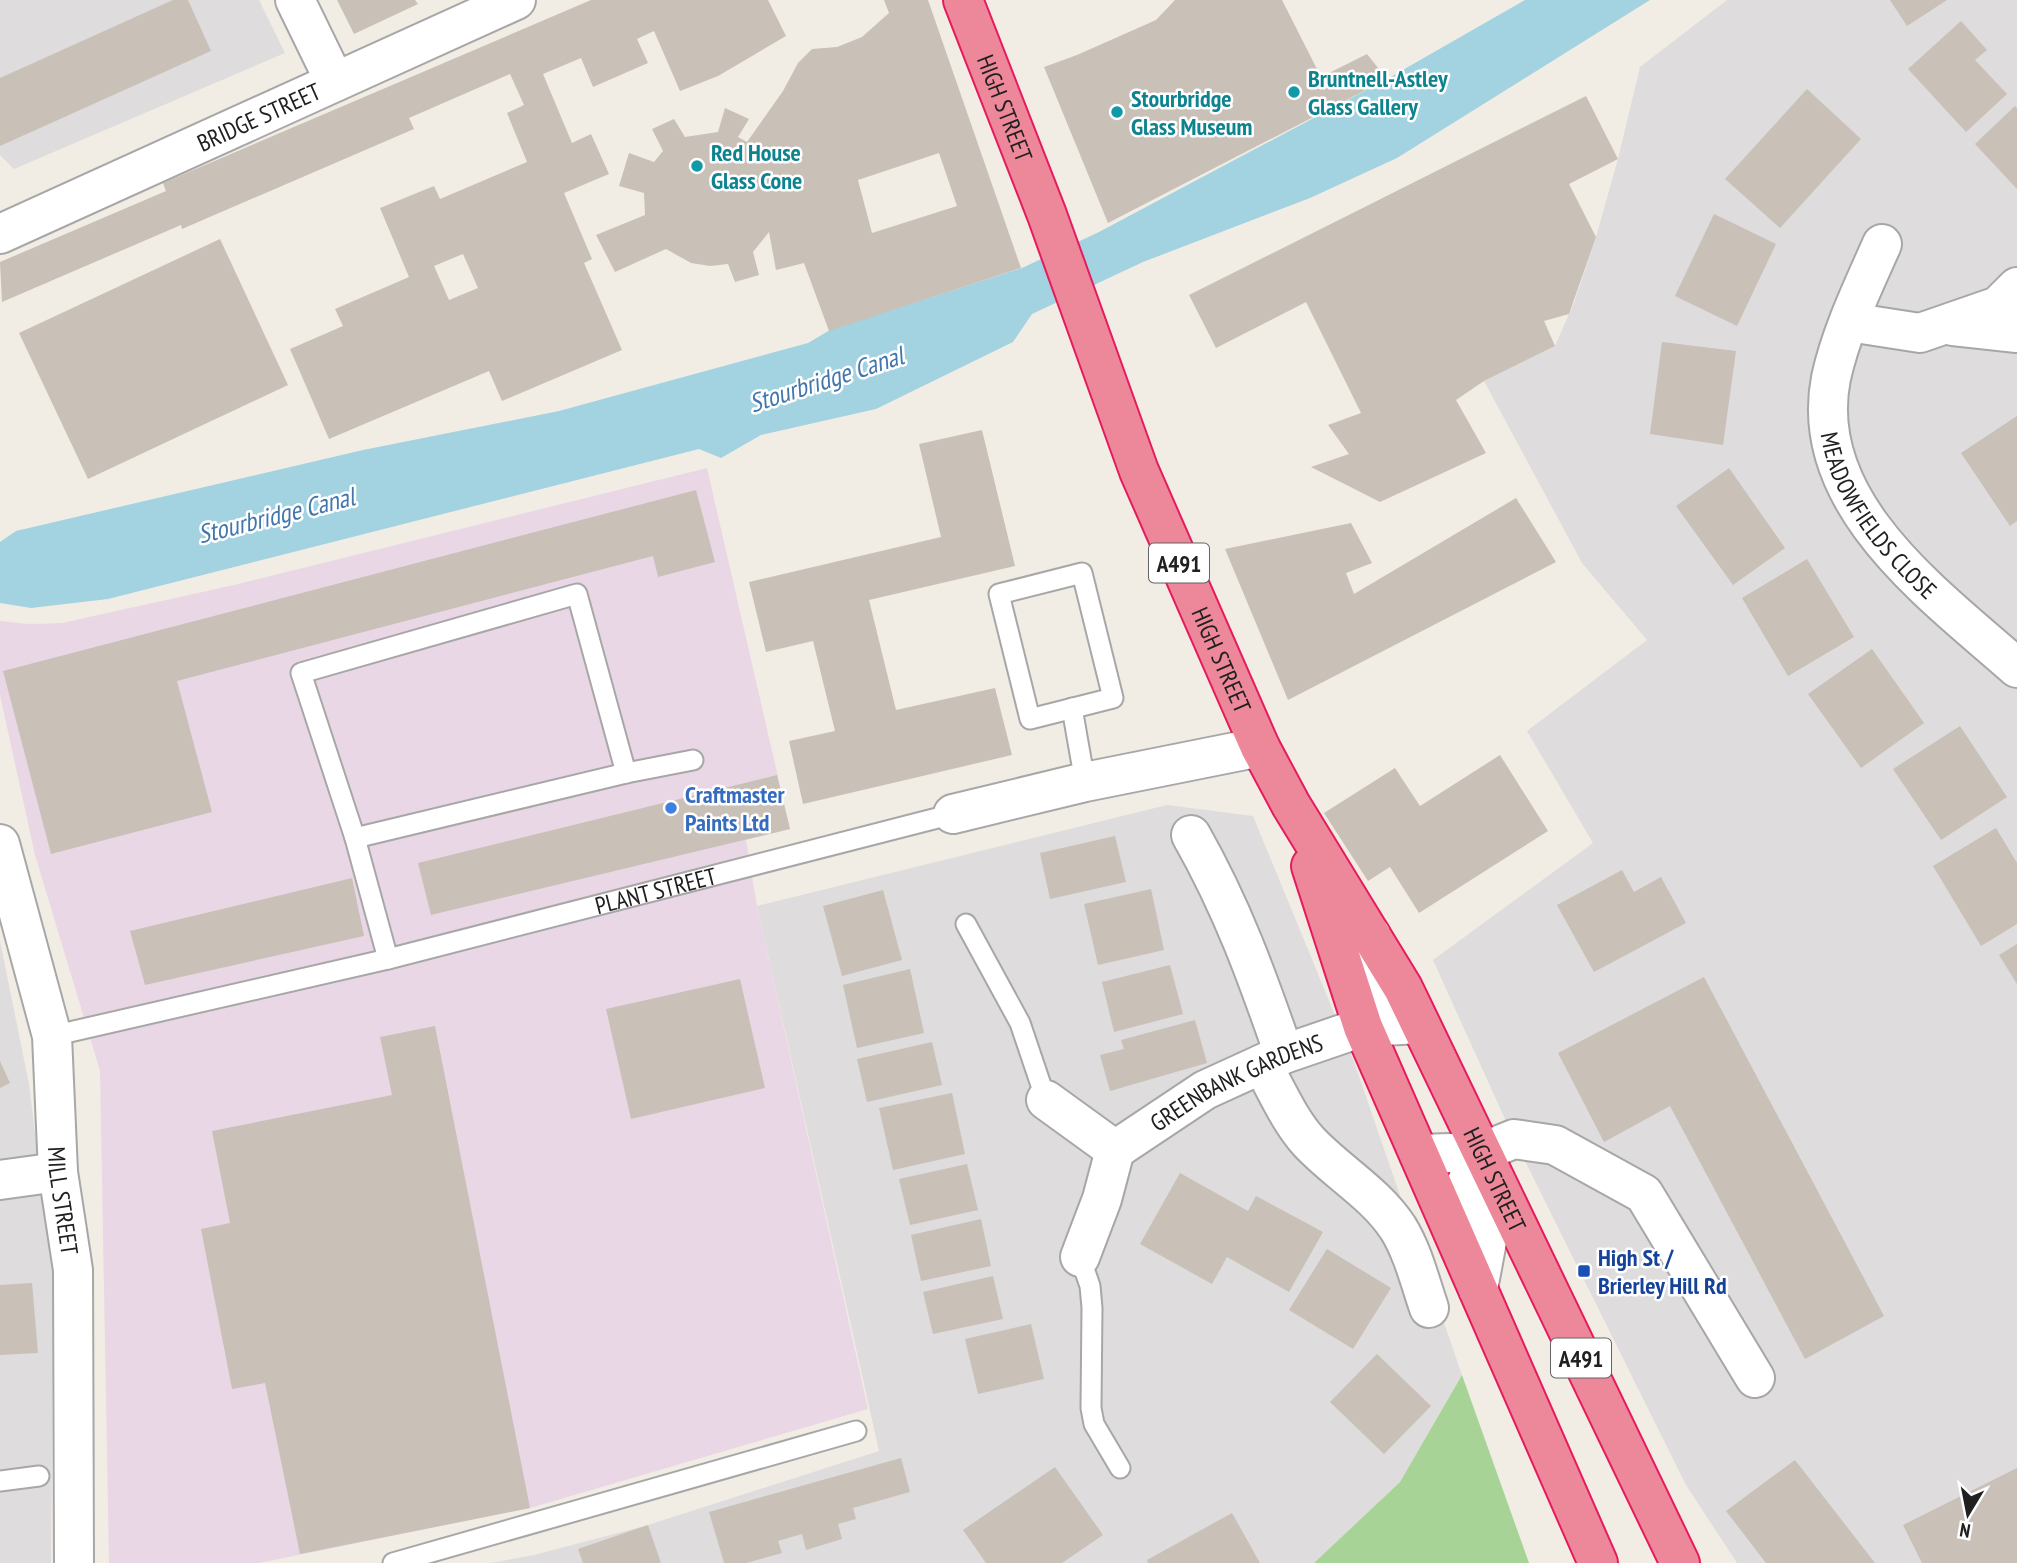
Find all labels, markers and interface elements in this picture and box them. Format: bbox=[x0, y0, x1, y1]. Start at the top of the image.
street label: HIGH STREET bbox=[970, 50, 1040, 166]
place label: Bruntnell-Astley Glass Gallery bbox=[1308, 63, 1448, 122]
street label: BRIDGE STREET bbox=[192, 75, 325, 158]
place label: Stourbridge Glass Museum bbox=[1131, 83, 1252, 142]
marker: Bruntnell-Astley Glass Gallery bbox=[1286, 84, 1302, 100]
marker: Stourbridge Glass Museum bbox=[1109, 104, 1125, 120]
place label: Red House Glass Cone bbox=[711, 137, 802, 196]
marker: Red House Glass Cone bbox=[689, 158, 705, 174]
water label: Stourbridge Canal bbox=[745, 338, 910, 419]
street label: MEADOWFIELDS CLOSE bbox=[1814, 429, 1944, 605]
water label: Stourbridge Canal bbox=[194, 479, 361, 550]
road number: A491 bbox=[1149, 544, 1209, 582]
street label: HIGH STREET bbox=[1185, 602, 1259, 718]
place label: Craftmaster Paints Ltd bbox=[685, 779, 785, 838]
marker: Craftmaster Paints Ltd bbox=[663, 800, 679, 816]
street label: PLANT STREET bbox=[592, 860, 720, 921]
street label: GREENBANK GARDENS bbox=[1144, 1026, 1327, 1138]
street label: HIGH STREET bbox=[1457, 1122, 1534, 1237]
street label: MILL STREET bbox=[41, 1146, 86, 1257]
place label: High St / Brierley Hill Rd bbox=[1598, 1242, 1727, 1301]
marker: High St / Brierley Hill Rd bbox=[1576, 1263, 1592, 1279]
road number: A491 bbox=[1551, 1338, 1611, 1378]
north arrow bbox=[1933, 1479, 2003, 1549]
text: N bbox=[1958, 1518, 1972, 1543]

